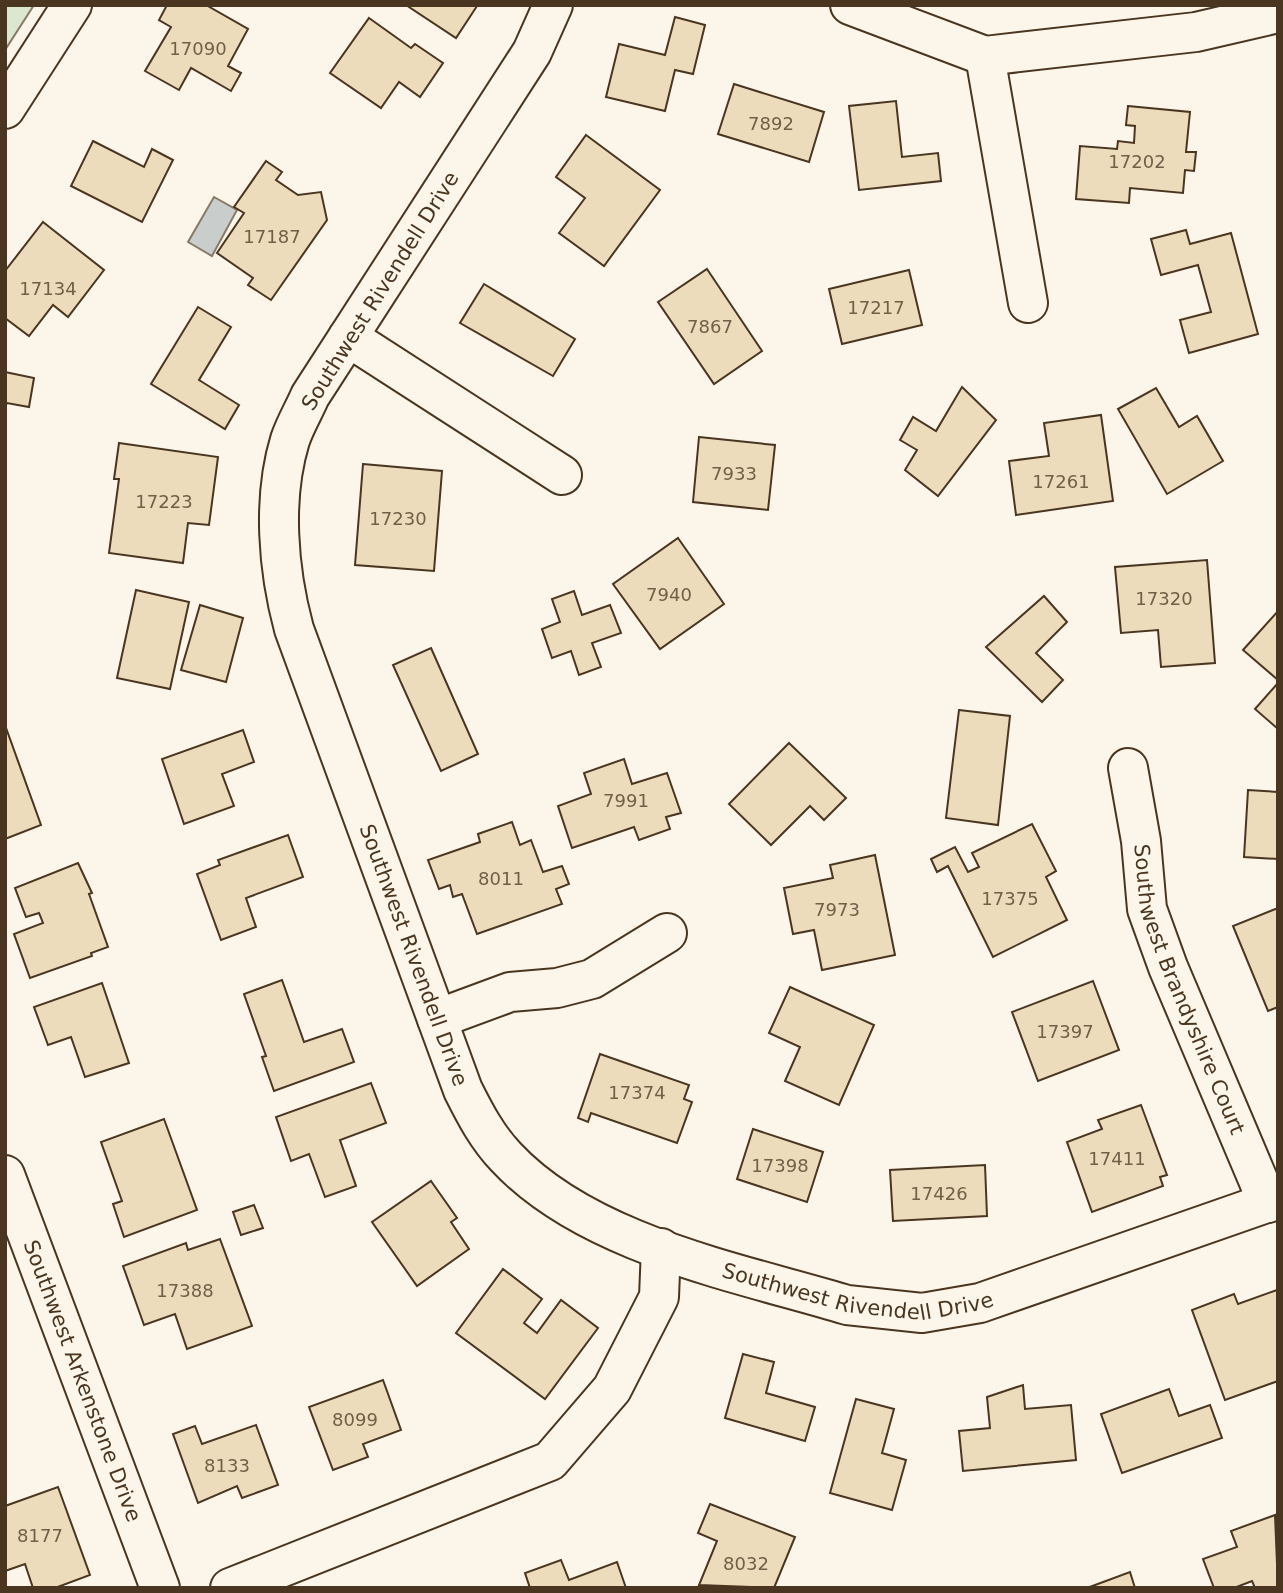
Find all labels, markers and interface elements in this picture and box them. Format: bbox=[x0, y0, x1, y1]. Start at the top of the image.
house number: 17090 bbox=[169, 38, 227, 59]
house number: 7892 bbox=[748, 113, 794, 134]
house number: 17202 bbox=[1108, 151, 1166, 172]
street label: Southwest Rivendell Drive bbox=[297, 167, 463, 415]
house number: 17187 bbox=[243, 226, 301, 247]
house number: 17134 bbox=[19, 278, 77, 299]
house number: 17217 bbox=[847, 297, 905, 318]
house number: 7867 bbox=[687, 316, 733, 337]
house number: 7933 bbox=[711, 463, 757, 484]
house number: 17261 bbox=[1032, 471, 1090, 492]
house number: 17223 bbox=[135, 491, 193, 512]
house number: 17230 bbox=[369, 508, 427, 529]
house number: 7940 bbox=[646, 584, 692, 605]
house number: 17320 bbox=[1135, 588, 1193, 609]
house number: 7991 bbox=[603, 790, 649, 811]
street label: Southwest Rivendell Drive bbox=[355, 821, 472, 1089]
street label: Southwest Brandyshire Court bbox=[1129, 843, 1250, 1138]
house number: 8011 bbox=[478, 868, 524, 889]
house number: 17375 bbox=[981, 888, 1039, 909]
house number: 7973 bbox=[814, 899, 860, 920]
house number: 17397 bbox=[1036, 1021, 1094, 1042]
house number: 17374 bbox=[608, 1082, 666, 1103]
house number: 17411 bbox=[1088, 1148, 1146, 1169]
house number: 17398 bbox=[751, 1155, 809, 1176]
house number: 17426 bbox=[910, 1183, 968, 1204]
street label: Southwest Arkenstone Drive bbox=[19, 1237, 146, 1525]
street label: Southwest Rivendell Drive bbox=[719, 1258, 997, 1325]
house number: 17388 bbox=[156, 1280, 214, 1301]
house number: 8099 bbox=[332, 1409, 378, 1430]
house number: 8133 bbox=[204, 1455, 250, 1476]
house number: 8177 bbox=[17, 1525, 63, 1546]
house number: 8032 bbox=[723, 1553, 769, 1574]

